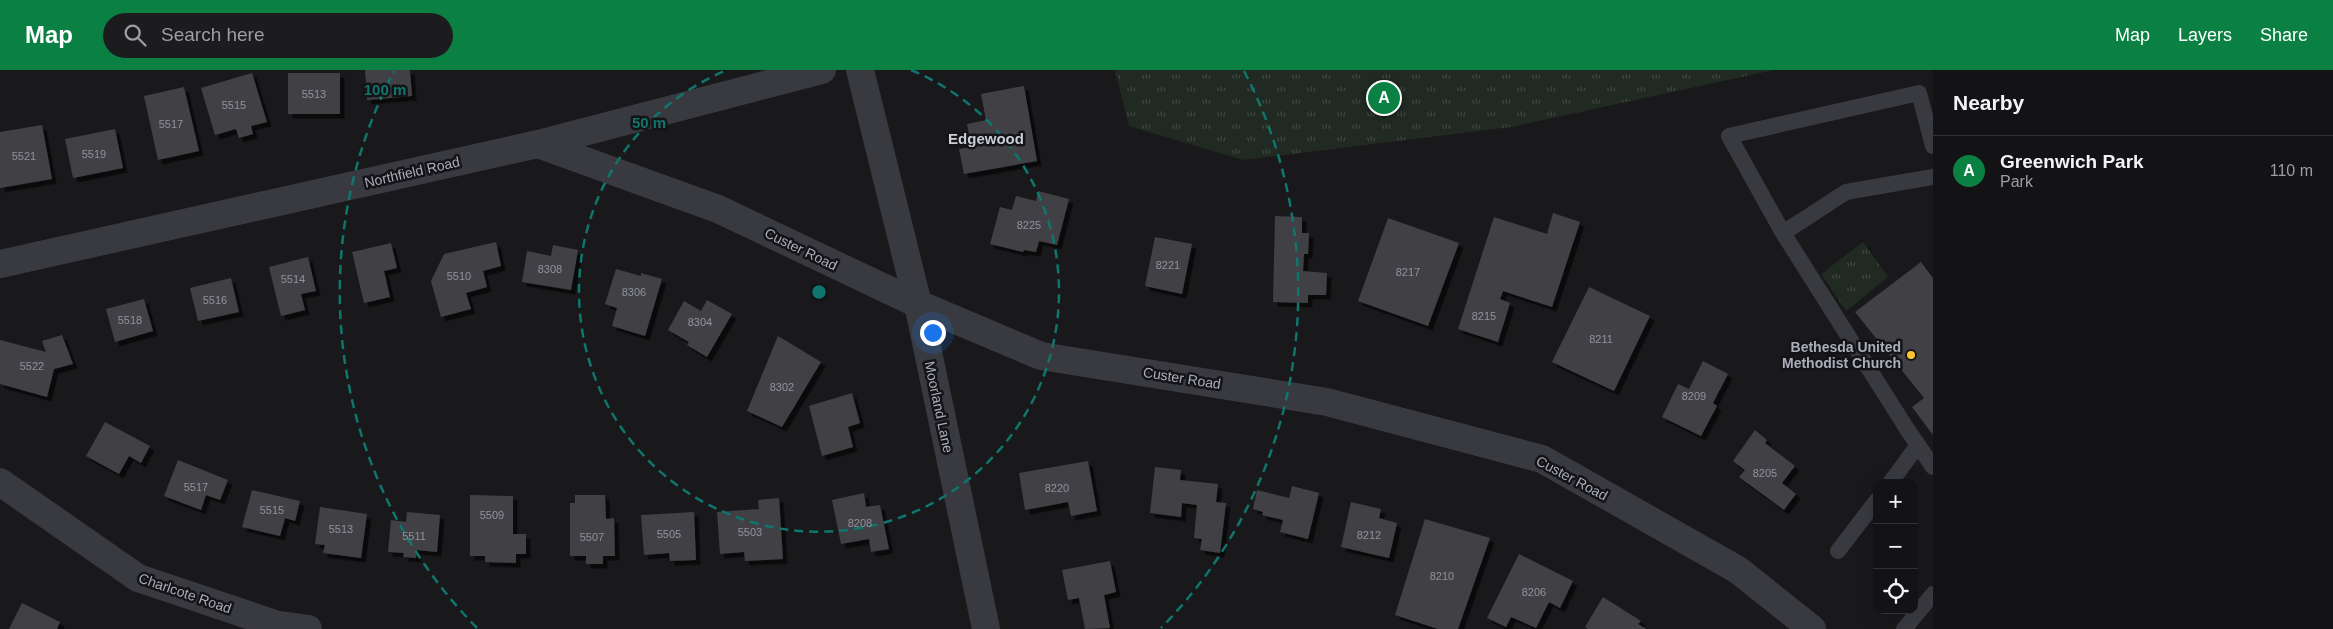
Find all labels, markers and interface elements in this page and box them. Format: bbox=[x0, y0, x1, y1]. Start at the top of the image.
search box bbox=[103, 13, 453, 58]
text: Map bbox=[25, 21, 73, 48]
icon: search bbox=[121, 21, 149, 49]
text: Search here bbox=[161, 24, 265, 45]
text: Map bbox=[2115, 25, 2150, 45]
text: Layers bbox=[2178, 25, 2232, 45]
text: Share bbox=[2260, 25, 2308, 45]
pin: A bbox=[1368, 79, 1400, 117]
text: 100 m bbox=[364, 81, 406, 98]
house number: 5513 bbox=[302, 88, 326, 100]
text: Nearby bbox=[1953, 91, 2024, 114]
house number: 5515 bbox=[222, 99, 246, 111]
text: 50 m bbox=[632, 114, 666, 131]
house number: 5517 bbox=[159, 118, 183, 130]
district label: Edgewood bbox=[948, 130, 1024, 147]
house number: 5519 bbox=[82, 148, 106, 160]
house number: 5521 bbox=[12, 150, 36, 162]
text: Greenwich Park bbox=[2000, 151, 2144, 172]
street label: Northfield Road bbox=[363, 153, 461, 191]
text: A bbox=[1963, 162, 1975, 179]
text: 110 m bbox=[2270, 162, 2313, 179]
text: Park bbox=[2000, 173, 2033, 190]
house number: 8225 bbox=[1017, 219, 1041, 231]
street label: Custer Road bbox=[762, 225, 840, 273]
house number: 8221 bbox=[1156, 259, 1180, 271]
house number: 8308 bbox=[538, 263, 562, 275]
house number: 8217 bbox=[1396, 266, 1420, 278]
house number: 5510 bbox=[447, 270, 471, 282]
house number: 5514 bbox=[281, 273, 305, 285]
centre of rings bbox=[810, 283, 828, 301]
house number: 8306 bbox=[622, 286, 646, 298]
house number: 5516 bbox=[203, 294, 227, 306]
house number: 8215 bbox=[1472, 310, 1496, 322]
house number: 5518 bbox=[118, 314, 142, 326]
house number: 8304 bbox=[688, 316, 712, 328]
your location bbox=[920, 320, 946, 346]
house number: 8211 bbox=[1589, 333, 1613, 345]
place label: Bethesda United Methodist Church bbox=[1782, 339, 1901, 371]
marker: Bethesda United Methodist Church bbox=[1905, 349, 1917, 361]
house number: 5522 bbox=[20, 360, 44, 372]
street label: Moorland Lane bbox=[921, 360, 957, 455]
street label: Custer Road bbox=[1142, 364, 1222, 392]
house number: 8302 bbox=[770, 381, 794, 393]
house number: 8209 bbox=[1682, 390, 1706, 402]
street label: Custer Road bbox=[1534, 452, 1610, 504]
house number: 8205 bbox=[1753, 467, 1777, 479]
map controls bbox=[1873, 479, 1918, 614]
button: + bbox=[1873, 479, 1918, 524]
house number: 5517 bbox=[184, 481, 208, 493]
house number: 8220 bbox=[1045, 482, 1069, 494]
house number: 5515 bbox=[260, 504, 284, 516]
house number: 5509 bbox=[480, 509, 504, 521]
house number: 8208 bbox=[848, 517, 872, 529]
house number: 5513 bbox=[329, 523, 353, 535]
button: − bbox=[1873, 524, 1918, 569]
house number: 5503 bbox=[738, 526, 762, 538]
house number: 5505 bbox=[657, 528, 681, 540]
house number: 8212 bbox=[1357, 529, 1381, 541]
house number: 5511 bbox=[402, 530, 426, 542]
house number: 5507 bbox=[580, 531, 604, 543]
button: locate bbox=[1873, 569, 1918, 614]
street label: Charlcote Road bbox=[136, 570, 234, 616]
house number: 8210 bbox=[1430, 570, 1454, 582]
house number: 8206 bbox=[1522, 586, 1546, 598]

